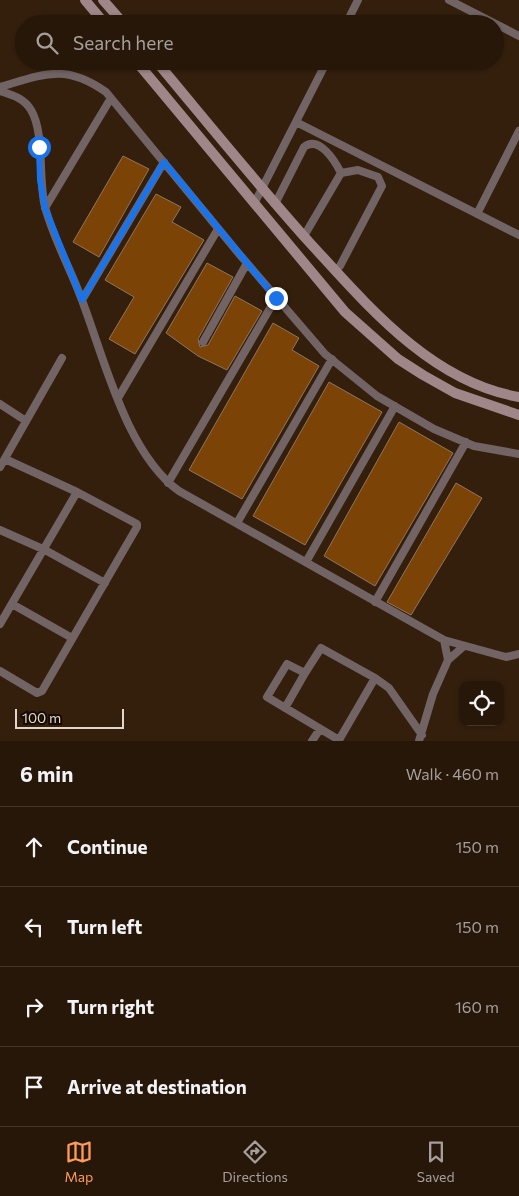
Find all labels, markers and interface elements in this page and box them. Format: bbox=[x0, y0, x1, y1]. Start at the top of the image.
search box bbox=[15, 15, 504, 70]
icon: search bbox=[33, 29, 61, 57]
text: Search here bbox=[73, 31, 173, 54]
route start bbox=[28, 136, 51, 159]
route end bbox=[265, 287, 288, 310]
map controls bbox=[459, 681, 504, 726]
button: locate bbox=[459, 681, 504, 726]
scale bar bbox=[15, 706, 124, 729]
text: 100 m bbox=[22, 709, 61, 726]
text: 6 min bbox=[20, 761, 73, 786]
text: Walk · 460 m bbox=[406, 764, 499, 783]
icon: ahead bbox=[20, 833, 48, 861]
text: Continue bbox=[67, 835, 147, 858]
text: 150 m bbox=[456, 837, 499, 856]
icon: left bbox=[20, 913, 48, 941]
text: Turn left bbox=[67, 915, 142, 938]
text: 150 m bbox=[456, 917, 499, 936]
icon: right bbox=[20, 993, 48, 1021]
text: Turn right bbox=[67, 995, 154, 1018]
text: 160 m bbox=[455, 997, 499, 1016]
icon: arrive bbox=[20, 1073, 48, 1101]
text: Arrive at destination bbox=[67, 1075, 247, 1098]
tab: Map bbox=[64, 1138, 93, 1185]
tab: Directions bbox=[222, 1138, 288, 1185]
tab: Saved bbox=[417, 1138, 455, 1185]

